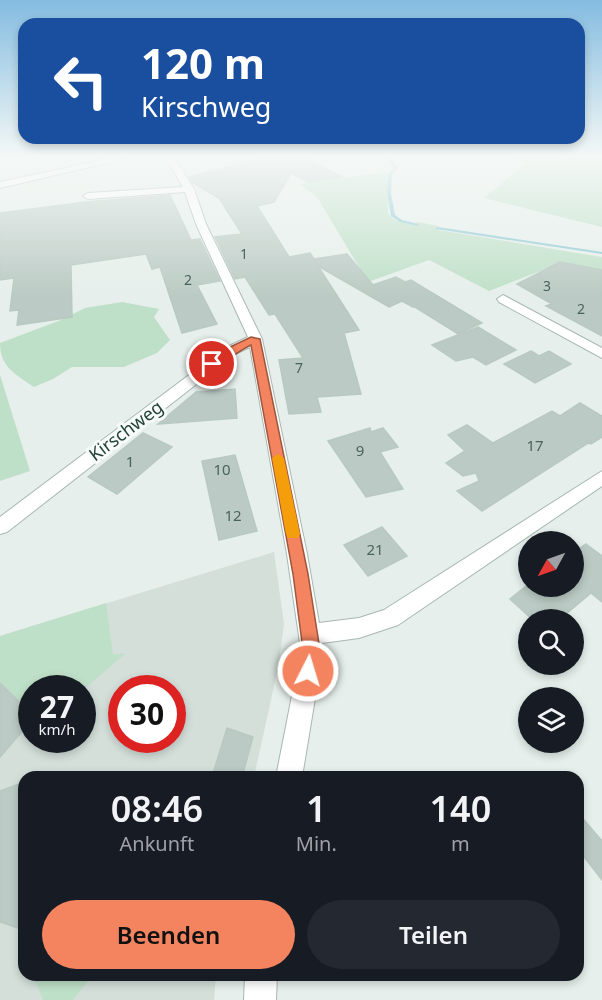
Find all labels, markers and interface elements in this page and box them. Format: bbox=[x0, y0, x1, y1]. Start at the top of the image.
text: 120 m bbox=[141, 34, 265, 91]
icon: left bbox=[42, 42, 120, 120]
text: Kirschweg bbox=[141, 88, 271, 125]
house number: 1 bbox=[240, 244, 248, 263]
house number: 2 bbox=[184, 270, 192, 289]
house number: 3 bbox=[543, 276, 551, 295]
house number: 2 bbox=[577, 299, 585, 318]
pin bbox=[186, 338, 237, 389]
icon: arrive bbox=[195, 347, 228, 380]
house number: 7 bbox=[295, 358, 303, 377]
street label: Kirschweg bbox=[83, 394, 167, 466]
house number: 17 bbox=[526, 435, 544, 455]
house number: 9 bbox=[356, 440, 364, 460]
house number: 1 bbox=[126, 451, 134, 471]
house number: 10 bbox=[213, 459, 231, 479]
house number: 12 bbox=[224, 505, 242, 525]
north arrow bbox=[518, 531, 584, 597]
map controls bbox=[518, 531, 584, 753]
house number: 21 bbox=[366, 539, 384, 559]
button: search bbox=[518, 609, 584, 675]
position arrow bbox=[276, 639, 340, 703]
speed limit sign: 30 bbox=[108, 675, 186, 753]
text: 27 bbox=[40, 686, 74, 727]
button: layers bbox=[518, 687, 584, 753]
text: km/h bbox=[39, 719, 75, 739]
text: 08:46 bbox=[111, 784, 203, 833]
text: 1 bbox=[306, 784, 327, 833]
text: 140 bbox=[430, 784, 491, 833]
text: Ankunft bbox=[120, 830, 194, 857]
text: Min. bbox=[296, 830, 337, 857]
text: m bbox=[451, 830, 470, 857]
button: Beenden bbox=[42, 900, 295, 969]
button: Teilen bbox=[307, 900, 560, 969]

